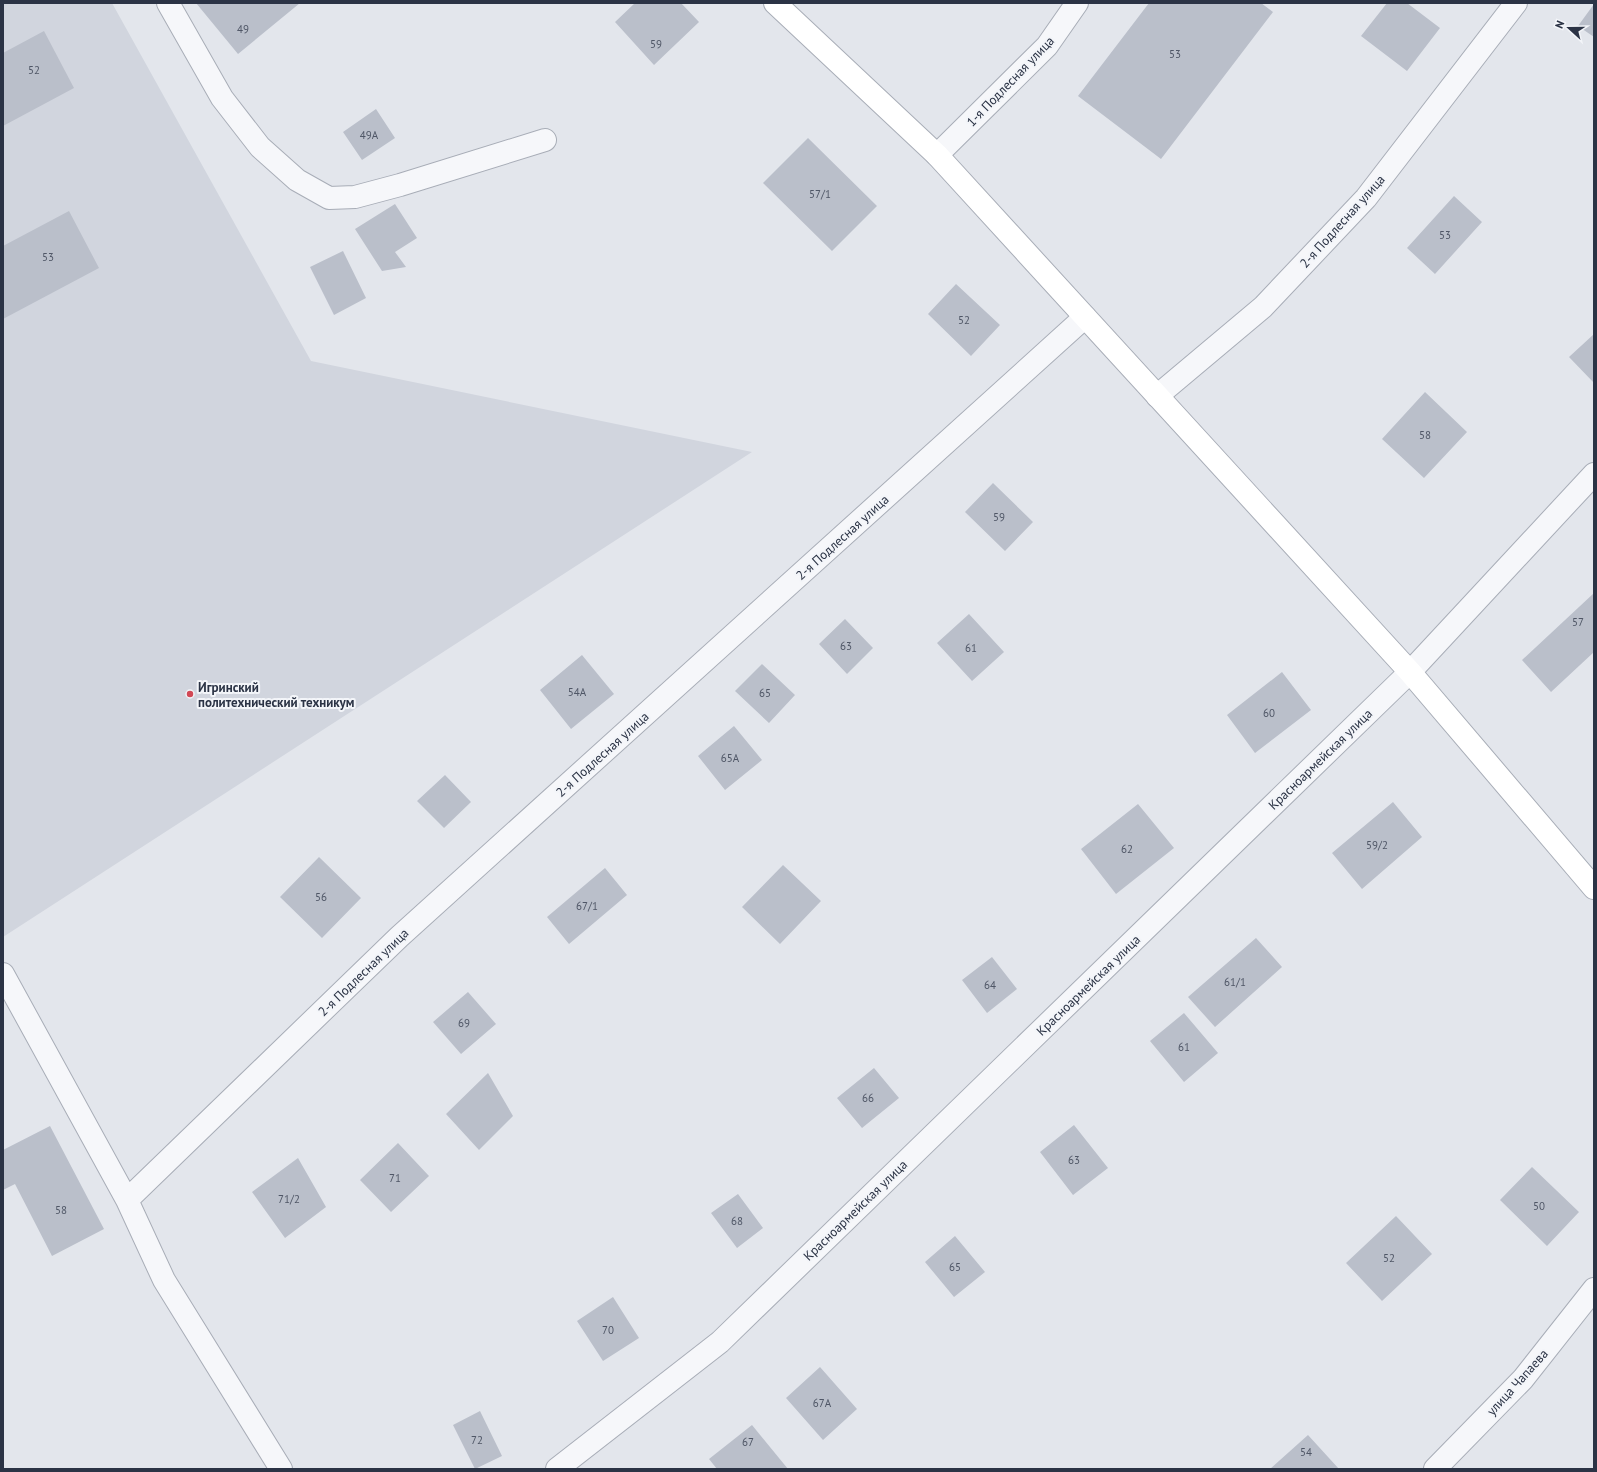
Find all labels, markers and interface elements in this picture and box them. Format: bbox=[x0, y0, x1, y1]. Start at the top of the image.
north arrow bbox=[1549, 8, 1589, 48]
text: N bbox=[1552, 19, 1567, 30]
house number: 49 bbox=[237, 22, 249, 36]
street label: 1-я Подлесная улица bbox=[963, 33, 1058, 130]
house number: 59 bbox=[650, 37, 662, 51]
house number: 53 bbox=[1169, 47, 1181, 61]
house number: 52 bbox=[28, 63, 40, 77]
house number: 49А bbox=[360, 128, 379, 142]
street label: 2-я Подлесная улица bbox=[1296, 171, 1389, 271]
house number: 57/1 bbox=[809, 187, 831, 201]
house number: 53 bbox=[1439, 228, 1451, 242]
house number: 53 bbox=[42, 250, 54, 264]
house number: 52 bbox=[958, 313, 970, 327]
house number: 58 bbox=[1419, 428, 1431, 442]
street label: 2-я Подлесная улица bbox=[792, 491, 892, 584]
house number: 59 bbox=[993, 510, 1005, 524]
house number: 57 bbox=[1572, 615, 1584, 629]
house number: 63 bbox=[840, 639, 852, 653]
house number: 61 bbox=[965, 641, 977, 655]
place label: Игринский политехнический техникум bbox=[198, 679, 354, 711]
house number: 54А bbox=[568, 685, 587, 699]
house number: 65 bbox=[759, 686, 771, 700]
marker: Игринский политехнический техникум bbox=[185, 689, 195, 699]
street label: Красноармейская улица bbox=[1265, 705, 1376, 813]
house number: 60 bbox=[1263, 706, 1275, 720]
street label: 2-я Подлесная улица bbox=[552, 708, 652, 801]
house number: 65А bbox=[721, 751, 740, 765]
house number: 59/2 bbox=[1366, 838, 1388, 852]
house number: 62 bbox=[1121, 842, 1133, 856]
house number: 56 bbox=[315, 890, 327, 904]
house number: 67/1 bbox=[576, 899, 598, 913]
street label: 2-я Подлесная улица bbox=[315, 925, 412, 1020]
street label: Красноармейская улица bbox=[1033, 931, 1144, 1039]
house number: 61/1 bbox=[1224, 975, 1246, 989]
house number: 64 bbox=[984, 978, 996, 992]
house number: 69 bbox=[458, 1016, 470, 1030]
house number: 61 bbox=[1178, 1040, 1190, 1054]
house number: 66 bbox=[862, 1091, 874, 1105]
house number: 63 bbox=[1068, 1153, 1080, 1167]
street label: Красноармейская улица bbox=[800, 1156, 911, 1264]
house number: 71 bbox=[389, 1171, 401, 1185]
house number: 71/2 bbox=[278, 1192, 300, 1206]
house number: 50 bbox=[1533, 1199, 1545, 1213]
house number: 58 bbox=[55, 1203, 67, 1217]
house number: 68 bbox=[731, 1214, 743, 1228]
house number: 52 bbox=[1383, 1251, 1395, 1265]
house number: 65 bbox=[949, 1260, 961, 1274]
house number: 70 bbox=[602, 1323, 614, 1337]
street label: улица Чапаева bbox=[1483, 1346, 1552, 1419]
house number: 67А bbox=[813, 1396, 832, 1410]
house number: 72 bbox=[471, 1433, 483, 1447]
house number: 67 bbox=[742, 1435, 754, 1449]
house number: 54 bbox=[1300, 1445, 1312, 1459]

